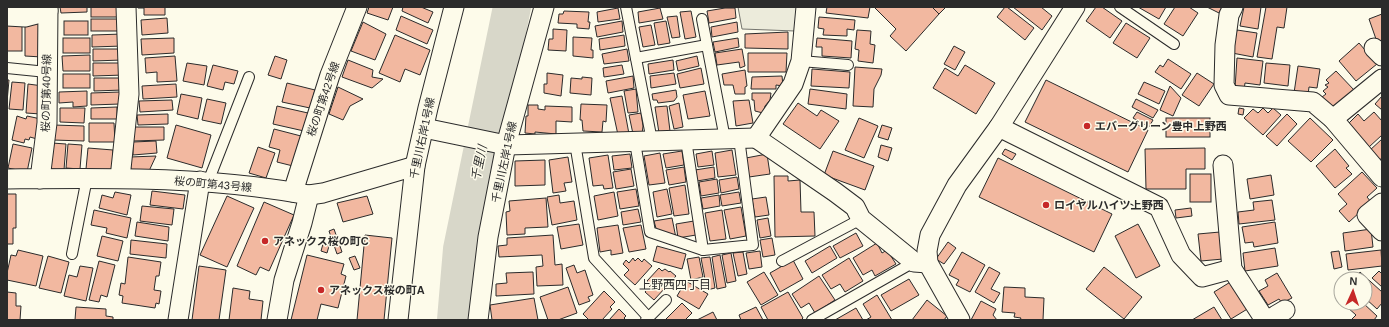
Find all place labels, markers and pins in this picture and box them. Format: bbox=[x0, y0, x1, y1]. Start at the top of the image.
place label: エバーグリーン豊中上野西 bbox=[1095, 120, 1226, 132]
marker: エバーグリーン豊中上野西 bbox=[1082, 121, 1092, 131]
place label: ロイヤルハイツ上野西 bbox=[1054, 199, 1163, 211]
marker: ロイヤルハイツ上野西 bbox=[1041, 200, 1051, 210]
place label: アネックス桜の町C bbox=[273, 235, 369, 247]
marker: アネックス桜の町C bbox=[260, 236, 270, 246]
place label: アネックス桜の町A bbox=[329, 284, 425, 296]
marker: アネックス桜の町A bbox=[316, 285, 326, 295]

